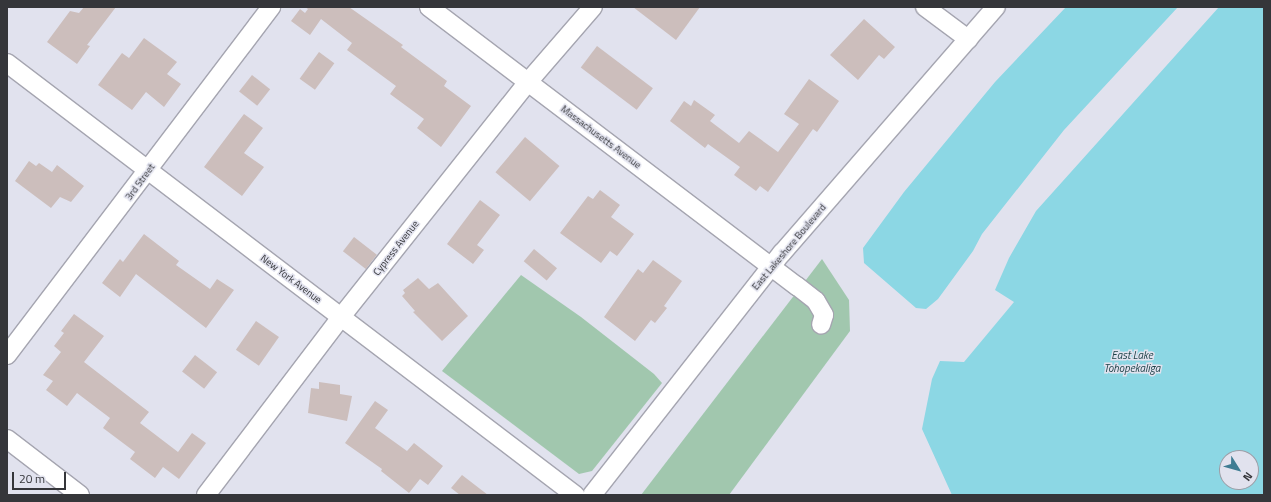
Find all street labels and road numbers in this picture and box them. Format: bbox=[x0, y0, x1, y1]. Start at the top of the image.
street label: Massachusetts Avenue bbox=[558, 103, 644, 171]
street label: 3rd Street bbox=[123, 161, 157, 203]
street label: East Lakeshore Boulevard bbox=[749, 202, 829, 292]
street label: Cypress Avenue bbox=[371, 218, 421, 278]
street label: New York Avenue bbox=[258, 252, 324, 306]

